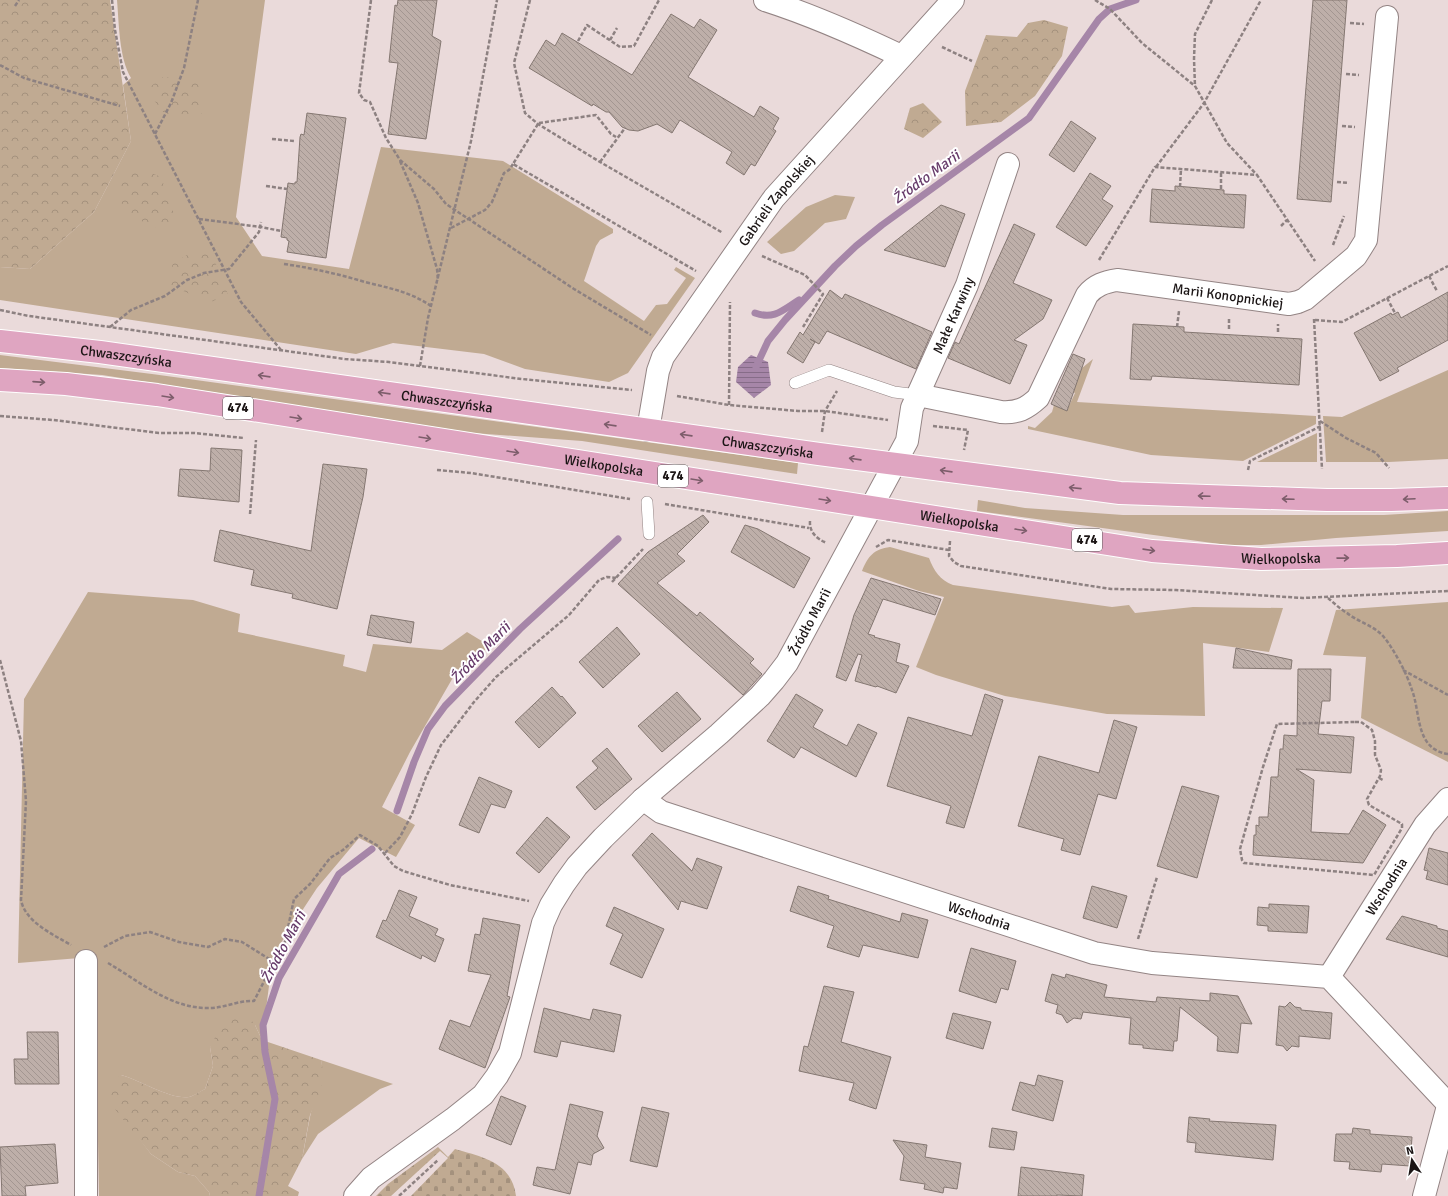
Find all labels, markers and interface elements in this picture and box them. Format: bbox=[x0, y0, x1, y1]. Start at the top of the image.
water label: Źródło Marii bbox=[889, 145, 965, 207]
street label: Gabrieli Zapolskiej bbox=[735, 151, 817, 249]
street label: Małe Karwiny bbox=[929, 275, 978, 356]
street label: Marii Konopnickiej bbox=[1171, 279, 1284, 312]
street label: Chwaszczyńska bbox=[79, 341, 173, 371]
one-way arrow bbox=[258, 372, 271, 380]
one-way arrow bbox=[32, 379, 45, 386]
street label: Chwaszczyńska bbox=[400, 386, 494, 416]
one-way arrow bbox=[378, 389, 391, 397]
one-way arrow bbox=[161, 393, 174, 401]
road number: 474 bbox=[223, 397, 253, 419]
one-way arrow bbox=[289, 414, 302, 422]
one-way arrow bbox=[604, 421, 617, 429]
one-way arrow bbox=[680, 431, 693, 439]
street label: Chwaszczyńska bbox=[721, 432, 815, 462]
one-way arrow bbox=[418, 434, 431, 442]
one-way arrow bbox=[506, 448, 519, 456]
street label: Wielkopolska bbox=[563, 450, 645, 480]
one-way arrow bbox=[849, 455, 862, 463]
road number: 474 bbox=[658, 465, 688, 487]
one-way arrow bbox=[940, 467, 953, 475]
one-way arrow bbox=[690, 476, 703, 484]
one-way arrow bbox=[1069, 484, 1082, 491]
one-way arrow bbox=[1198, 492, 1211, 500]
one-way arrow bbox=[1282, 495, 1295, 503]
one-way arrow bbox=[818, 496, 831, 504]
one-way arrow bbox=[1403, 496, 1416, 503]
street label: Wielkopolska bbox=[919, 506, 1000, 535]
one-way arrow bbox=[1014, 526, 1027, 534]
road number: 474 bbox=[1072, 529, 1102, 551]
one-way arrow bbox=[1142, 546, 1155, 554]
street label: Wielkopolska bbox=[1240, 549, 1321, 568]
one-way arrow bbox=[1336, 554, 1349, 561]
street label: Źródło Marii bbox=[784, 585, 834, 658]
water label: Źródło Marii bbox=[446, 617, 515, 688]
street label: Wschodnia bbox=[1362, 855, 1411, 919]
street label: Wschodnia bbox=[946, 898, 1013, 934]
water label: Źródło Marii bbox=[257, 906, 310, 986]
north arrow bbox=[1392, 1140, 1432, 1180]
text: N bbox=[1405, 1144, 1415, 1158]

